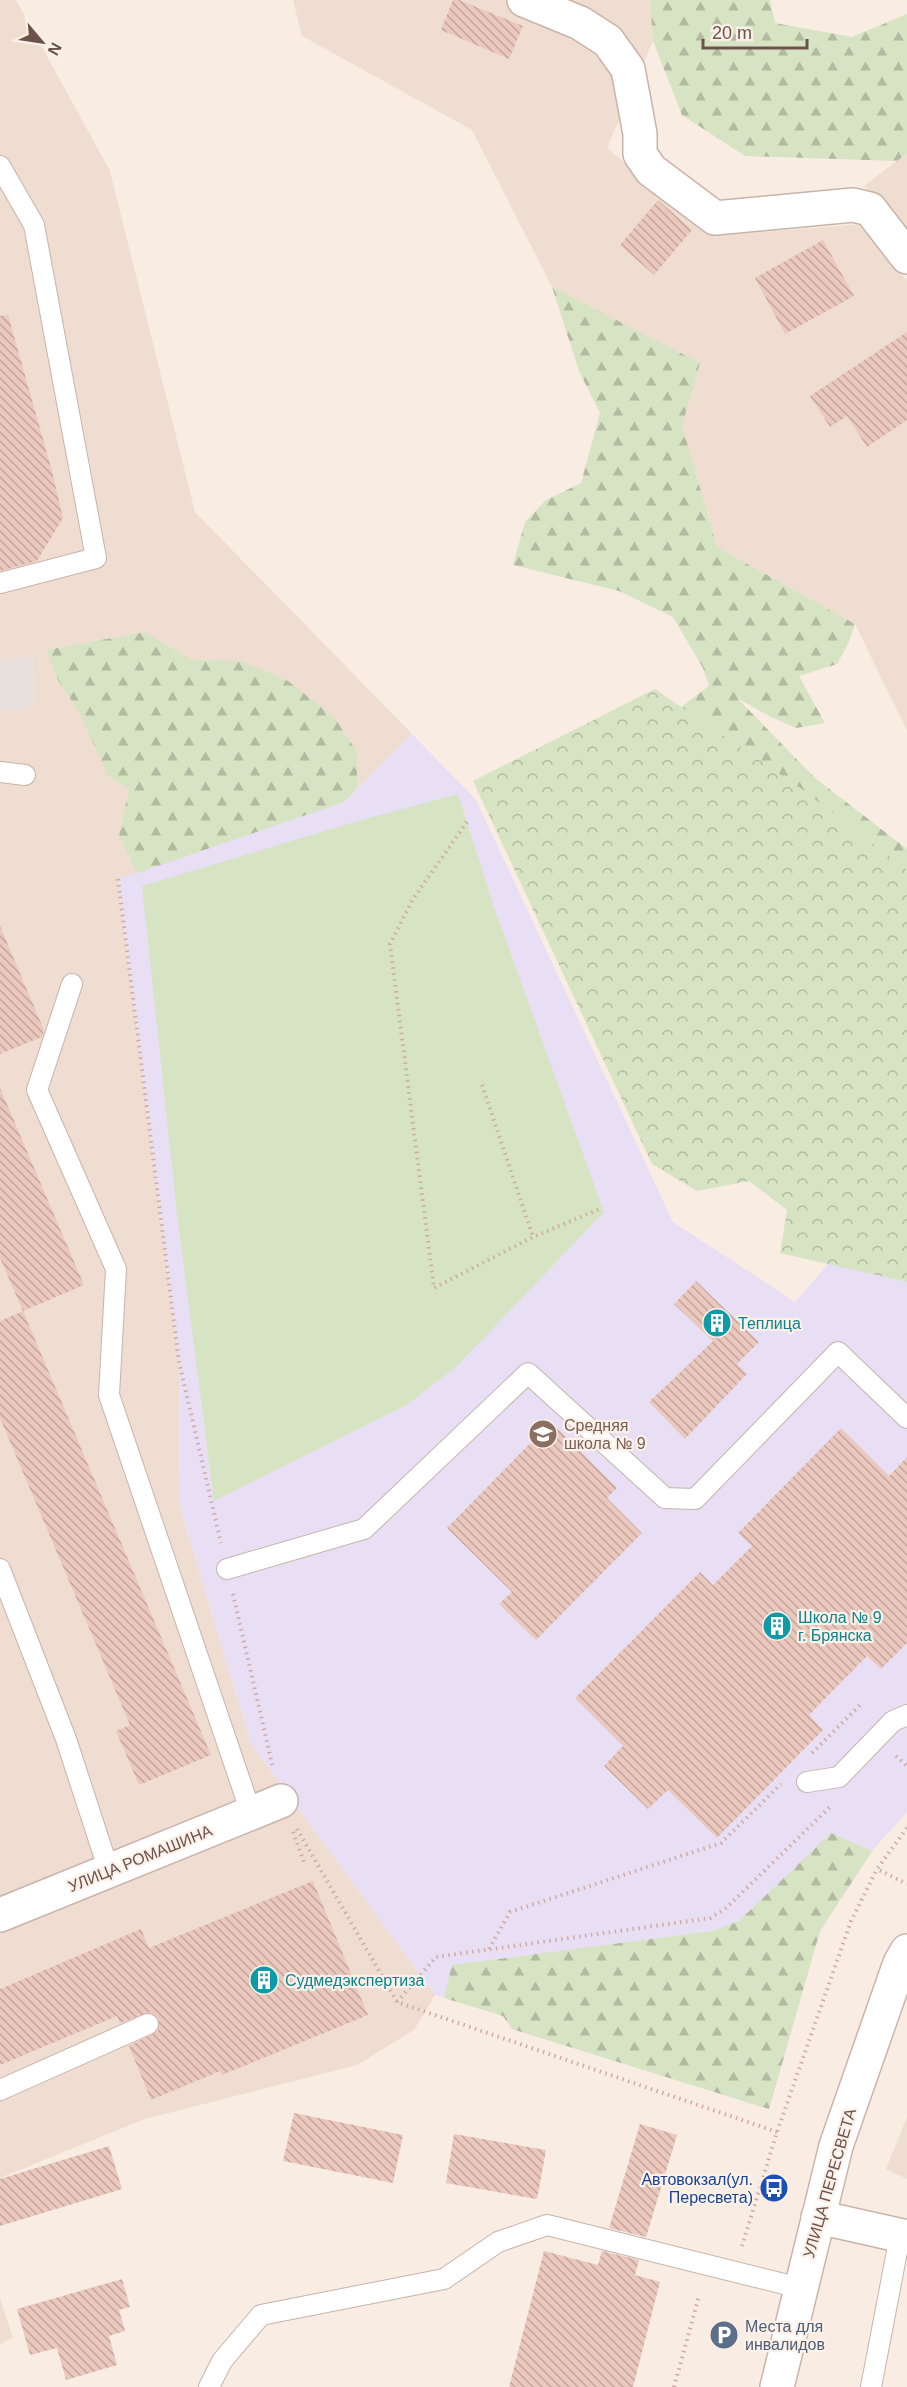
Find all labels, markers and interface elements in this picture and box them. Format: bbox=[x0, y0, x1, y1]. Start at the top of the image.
north arrow bbox=[12, 12, 72, 72]
scale bar bbox=[703, 12, 806, 50]
text: 20 m bbox=[712, 23, 752, 43]
text: N bbox=[44, 40, 65, 58]
building icon: Теплица bbox=[701, 1307, 733, 1339]
place label: Теплица bbox=[738, 1315, 801, 1332]
place label: Средняя школа № 9 bbox=[564, 1417, 646, 1452]
school or university icon: Средняя школа № 9 bbox=[527, 1418, 559, 1450]
place label: Школа № 9 г. Брянска bbox=[798, 1609, 882, 1644]
building icon: Школа № 9 г. Брянска bbox=[761, 1610, 793, 1642]
street label: УЛИЦА РОМАШИНА bbox=[66, 1822, 215, 1895]
building icon: Судмедэкспертиза bbox=[248, 1964, 280, 1996]
place label: Судмедэкспертиза bbox=[285, 1972, 424, 1989]
street label: УЛИЦА ПЕРЕСВЕТА bbox=[800, 2106, 859, 2260]
place label: Автовокзал(ул. Пересвета) bbox=[641, 2171, 753, 2206]
bus stop icon: Автовокзал(ул. Пересвета) bbox=[758, 2172, 790, 2204]
place label: Места для инвалидов bbox=[745, 2318, 825, 2353]
parking icon: Места для инвалидов bbox=[708, 2319, 740, 2351]

